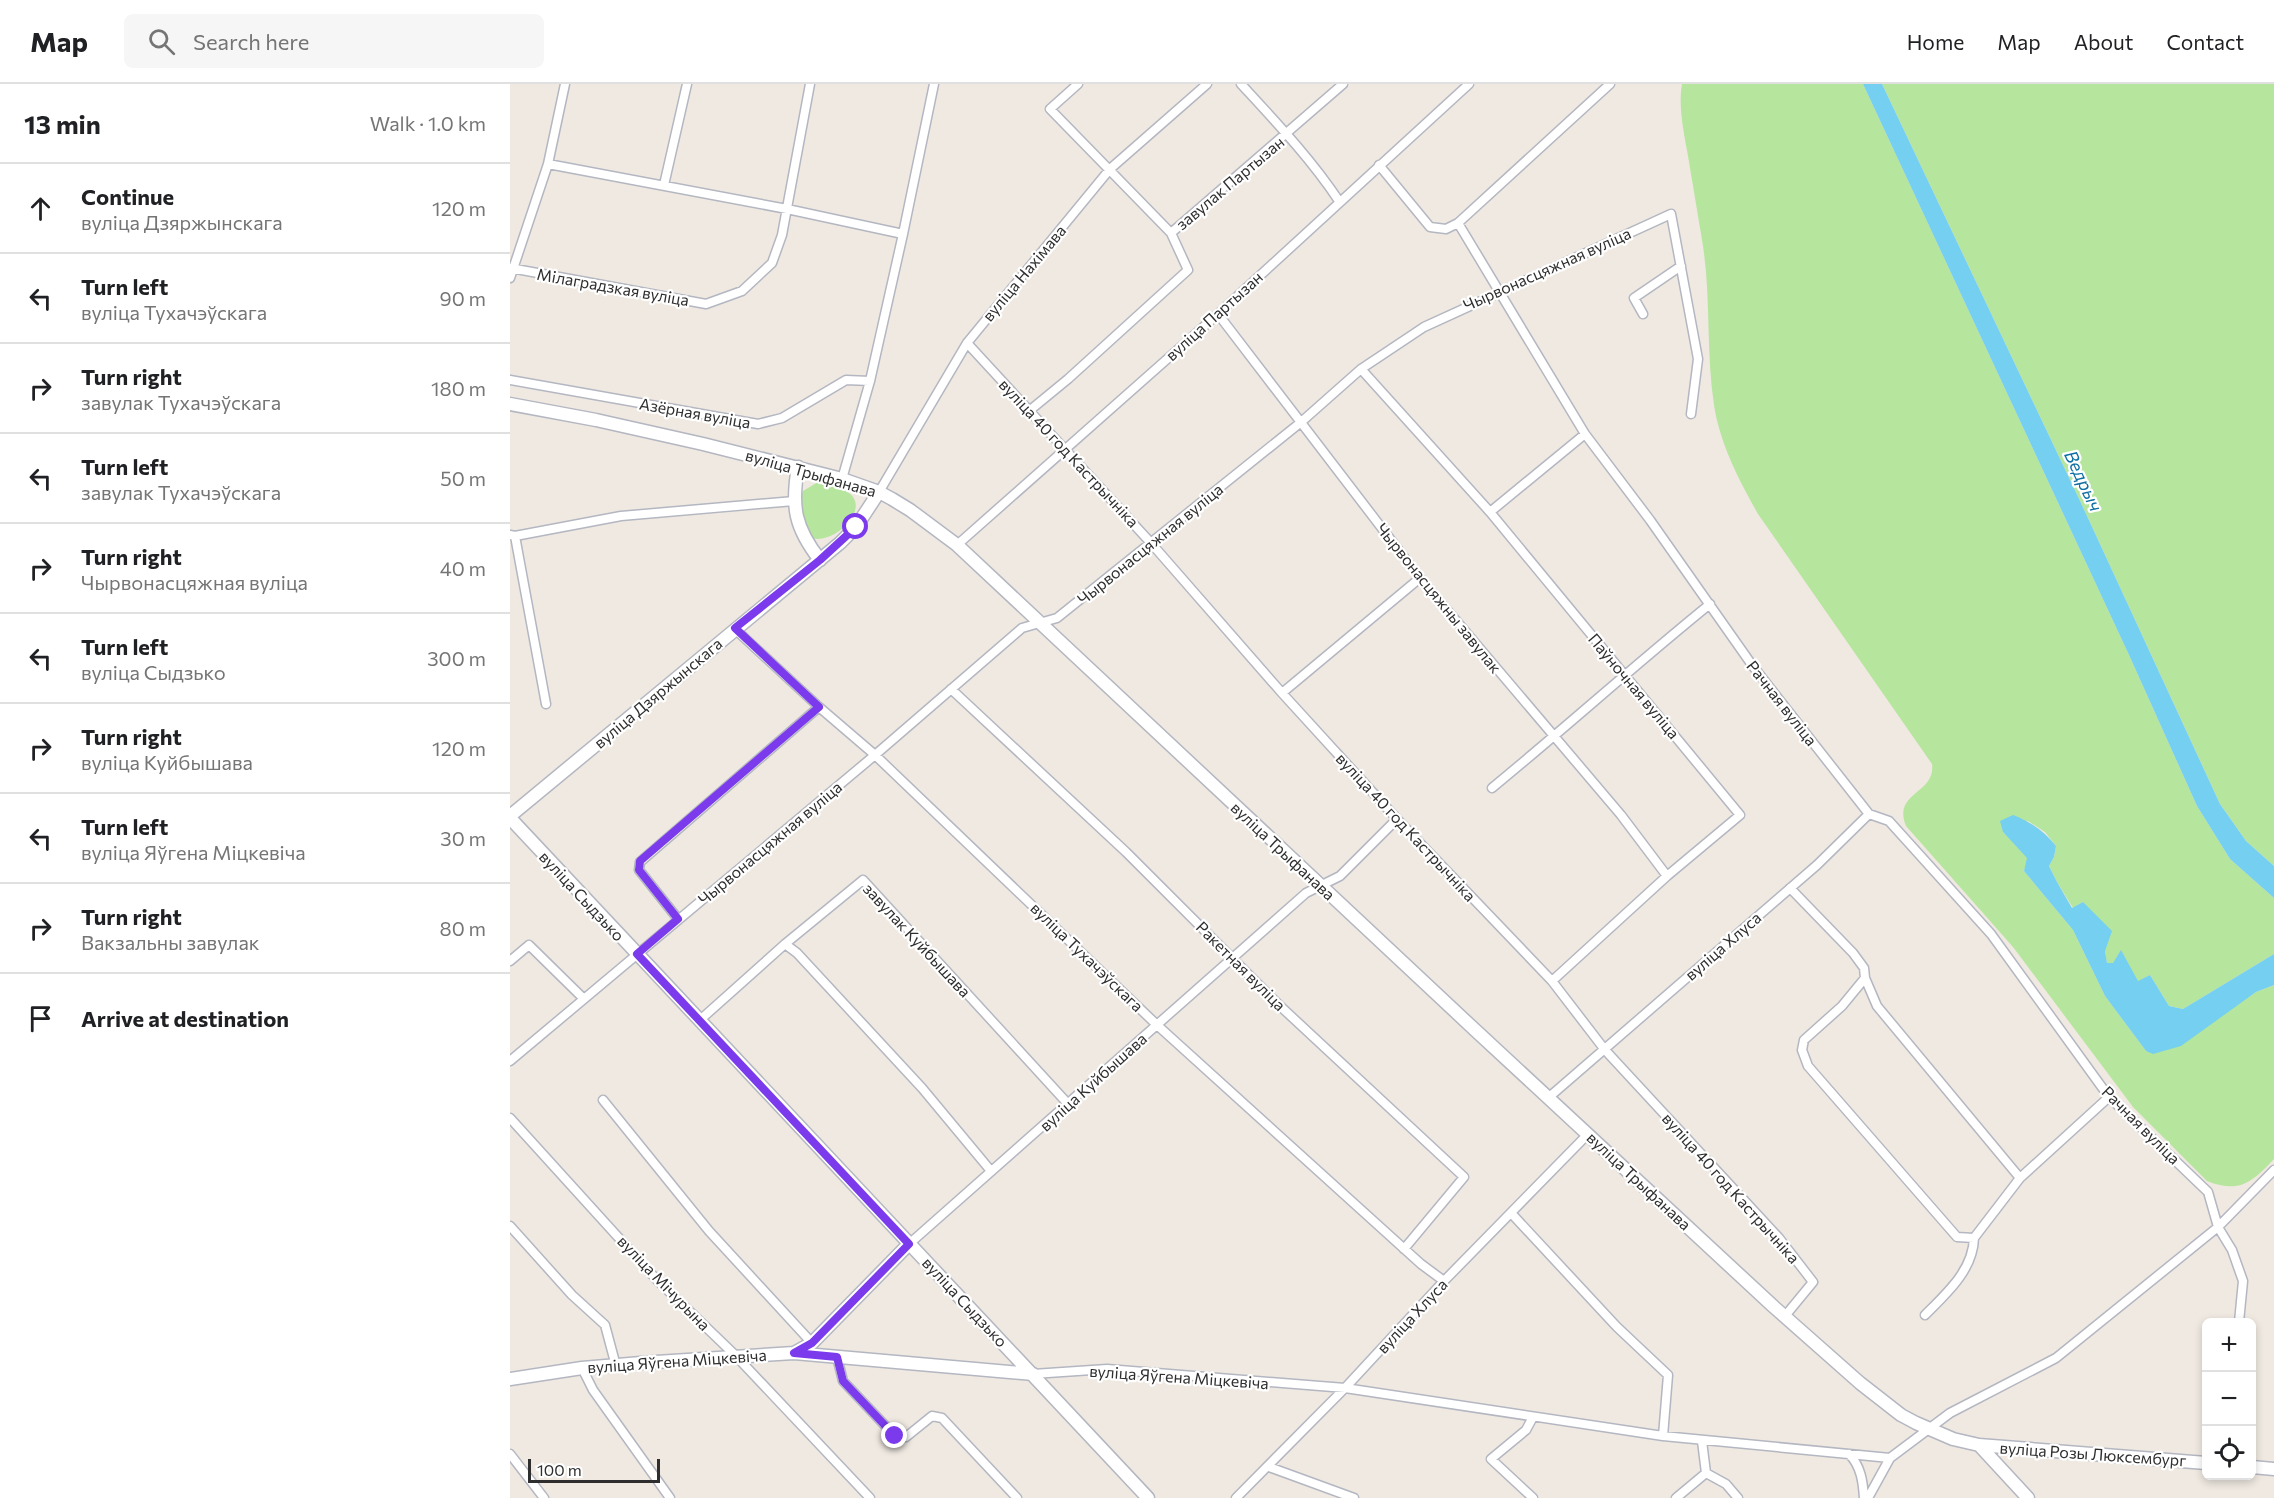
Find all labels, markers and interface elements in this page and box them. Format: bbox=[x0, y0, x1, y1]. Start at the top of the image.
search box bbox=[124, 14, 544, 68]
text: Map bbox=[30, 24, 88, 58]
icon: search bbox=[145, 25, 178, 58]
text: Search here bbox=[193, 28, 309, 55]
text: Home bbox=[1907, 29, 1964, 54]
text: Map bbox=[1997, 29, 2041, 54]
text: About bbox=[2074, 29, 2133, 54]
text: Contact bbox=[2166, 29, 2244, 54]
text: 13 min bbox=[24, 108, 101, 139]
text: Walk · 1.0 km bbox=[370, 111, 486, 135]
street label: завулак Партызан bbox=[1172, 132, 1288, 233]
text: Continue bbox=[81, 183, 174, 210]
icon: ahead bbox=[24, 192, 57, 225]
text: 120 m bbox=[432, 196, 486, 220]
text: вуліца Дзяржынскага bbox=[81, 210, 283, 234]
street label: вуліца Нахімава bbox=[978, 221, 1069, 325]
street label: Чырвонасцяжная вуліца bbox=[1460, 223, 1634, 314]
street label: Мілаградзкая вуліца bbox=[535, 264, 691, 309]
street label: вуліца Партызан bbox=[1161, 267, 1266, 364]
text: Turn left bbox=[81, 273, 168, 300]
icon: left bbox=[24, 282, 57, 315]
text: 90 m bbox=[440, 286, 486, 310]
text: вуліца Тухачэўскага bbox=[81, 300, 267, 324]
text: Turn right bbox=[81, 363, 182, 390]
icon: right bbox=[24, 372, 57, 405]
street label: вуліца 40 год Кастрычніка bbox=[996, 374, 1143, 531]
text: 180 m bbox=[431, 376, 486, 400]
text: завулак Тухачэўскага bbox=[81, 390, 281, 414]
street label: Азёрная вуліца bbox=[638, 393, 752, 432]
street label: вуліца Трыфанава bbox=[744, 445, 879, 500]
water label: Ведрыч bbox=[2060, 447, 2108, 515]
text: Turn left bbox=[81, 453, 168, 480]
icon: left bbox=[24, 462, 57, 495]
text: 50 m bbox=[440, 466, 486, 490]
street label: Чырвонасцяжная вуліца bbox=[1073, 479, 1226, 608]
text: завулак Тухачэўскага bbox=[81, 480, 281, 504]
route start bbox=[842, 513, 868, 539]
street label: Чырвонасцяжны завулак bbox=[1373, 519, 1506, 677]
text: Turn right bbox=[81, 543, 182, 570]
icon: right bbox=[24, 552, 57, 585]
text: 40 m bbox=[440, 556, 486, 580]
text: Чырвонасцяжная вуліца bbox=[81, 570, 308, 594]
street label: Паўночная вуліца bbox=[1585, 629, 1684, 742]
text: Turn left bbox=[81, 633, 168, 660]
street label: вуліца Дзяржынскага bbox=[590, 633, 726, 752]
icon: left bbox=[24, 642, 57, 675]
text: 300 m bbox=[427, 646, 486, 670]
street label: Рачная вуліца bbox=[1743, 656, 1822, 749]
text: вуліца Сыдзько bbox=[81, 660, 226, 684]
text: Turn right bbox=[81, 723, 182, 750]
icon: right bbox=[24, 732, 57, 765]
text: 120 m bbox=[432, 736, 486, 760]
street label: вуліца 40 год Кастрычніка bbox=[1333, 748, 1480, 905]
text: вуліца Куйбышава bbox=[81, 750, 253, 774]
street label: Чырвонасцяжная вуліца bbox=[694, 777, 845, 908]
street label: вуліца Трыфанава bbox=[1227, 798, 1339, 904]
text: Turn left bbox=[81, 813, 168, 840]
icon: left bbox=[24, 822, 57, 855]
text: 30 m bbox=[440, 826, 486, 850]
text: вуліца Яўгена Міцкевіча bbox=[81, 840, 306, 864]
street label: вуліца Сыдзько bbox=[536, 847, 629, 944]
street label: завулак Куйбышава bbox=[860, 879, 975, 1001]
street label: вуліца Тухачэўскага bbox=[1027, 898, 1147, 1015]
text: Turn right bbox=[81, 903, 182, 930]
street label: вуліца Хлуса bbox=[1681, 907, 1765, 984]
icon: right bbox=[24, 912, 57, 945]
text: 80 m bbox=[440, 916, 486, 940]
street label: Ракетная вуліца bbox=[1193, 917, 1290, 1014]
text: Вакзальны завулак bbox=[81, 930, 259, 954]
icon: arrive bbox=[24, 1002, 57, 1035]
text: Arrive at destination bbox=[81, 1005, 289, 1032]
street label: вуліца Куйбышава bbox=[1035, 1029, 1150, 1135]
street label: Рачная вуліца bbox=[2098, 1082, 2184, 1168]
street label: вуліца 40 год Кастрычніка bbox=[1659, 1108, 1804, 1267]
street label: вуліца Трыфанава bbox=[1583, 1128, 1695, 1234]
street label: вуліца Мічурына bbox=[614, 1231, 715, 1334]
street label: вуліца Сыдзько bbox=[919, 1253, 1012, 1350]
street label: вуліца Хлуса bbox=[1372, 1275, 1451, 1357]
map controls bbox=[2202, 1318, 2256, 1480]
button: + bbox=[2202, 1318, 2256, 1372]
street label: вуліца Яўгена Міцкевіча bbox=[587, 1345, 767, 1376]
street label: вуліца Яўгена Міцкевіча bbox=[1089, 1361, 1269, 1392]
button: − bbox=[2202, 1372, 2256, 1426]
route end bbox=[881, 1422, 907, 1448]
button: locate bbox=[2202, 1426, 2256, 1480]
street label: вуліца Розы Люксембург bbox=[1999, 1437, 2187, 1470]
scale bar bbox=[528, 1456, 660, 1484]
text: 100 m bbox=[537, 1460, 582, 1479]

